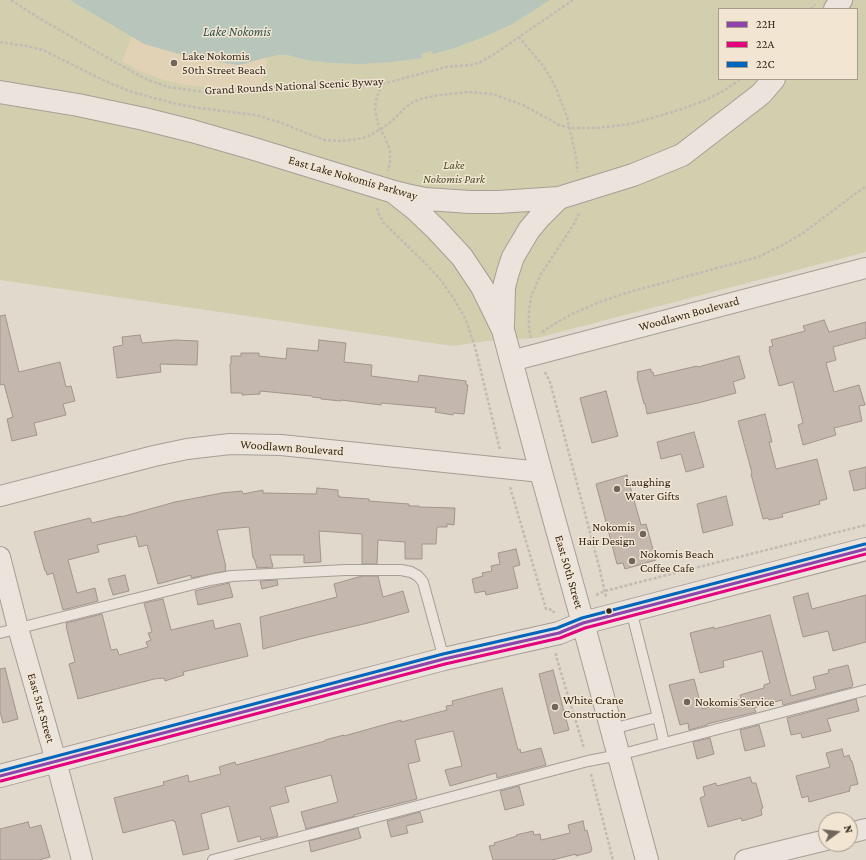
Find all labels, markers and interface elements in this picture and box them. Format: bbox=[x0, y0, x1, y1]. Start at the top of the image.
legend bbox=[718, 8, 858, 80]
text: 22H bbox=[756, 17, 775, 31]
water label: Lake Nokomis bbox=[203, 24, 271, 40]
text: 22A bbox=[756, 37, 774, 51]
place label: Lake Nokomis 50th Street Beach bbox=[182, 49, 266, 77]
text: 22C bbox=[756, 57, 774, 71]
marker: Lake Nokomis 50th Street Beach bbox=[169, 58, 179, 68]
street label: Grand Rounds National Scenic Byway bbox=[204, 74, 384, 98]
street label: East Lake Nokomis Parkway bbox=[287, 153, 419, 203]
park label: Lake Nokomis Park bbox=[423, 158, 485, 186]
street label: Woodlawn Boulevard bbox=[637, 294, 741, 334]
street label: Woodlawn Boulevard bbox=[240, 437, 344, 459]
place label: Laughing Water Gifts bbox=[625, 475, 680, 503]
marker: Laughing Water Gifts bbox=[612, 484, 622, 494]
place label: Nokomis Hair Design bbox=[579, 520, 635, 548]
marker: Nokomis Hair Design bbox=[638, 529, 648, 539]
street label: East 50th Street bbox=[552, 533, 586, 611]
place label: Nokomis Beach Coffee Cafe bbox=[640, 547, 714, 575]
marker: Nokomis Beach Coffee Cafe bbox=[627, 556, 637, 566]
unlabelled marker bbox=[604, 606, 614, 616]
street label: East 51st Street bbox=[24, 672, 58, 744]
place label: White Crane Construction bbox=[563, 693, 626, 721]
place label: Nokomis Service bbox=[695, 695, 774, 709]
marker: Nokomis Service bbox=[682, 697, 692, 707]
marker: White Crane Construction bbox=[550, 702, 560, 712]
north arrow bbox=[818, 812, 858, 852]
text: N bbox=[842, 824, 855, 834]

